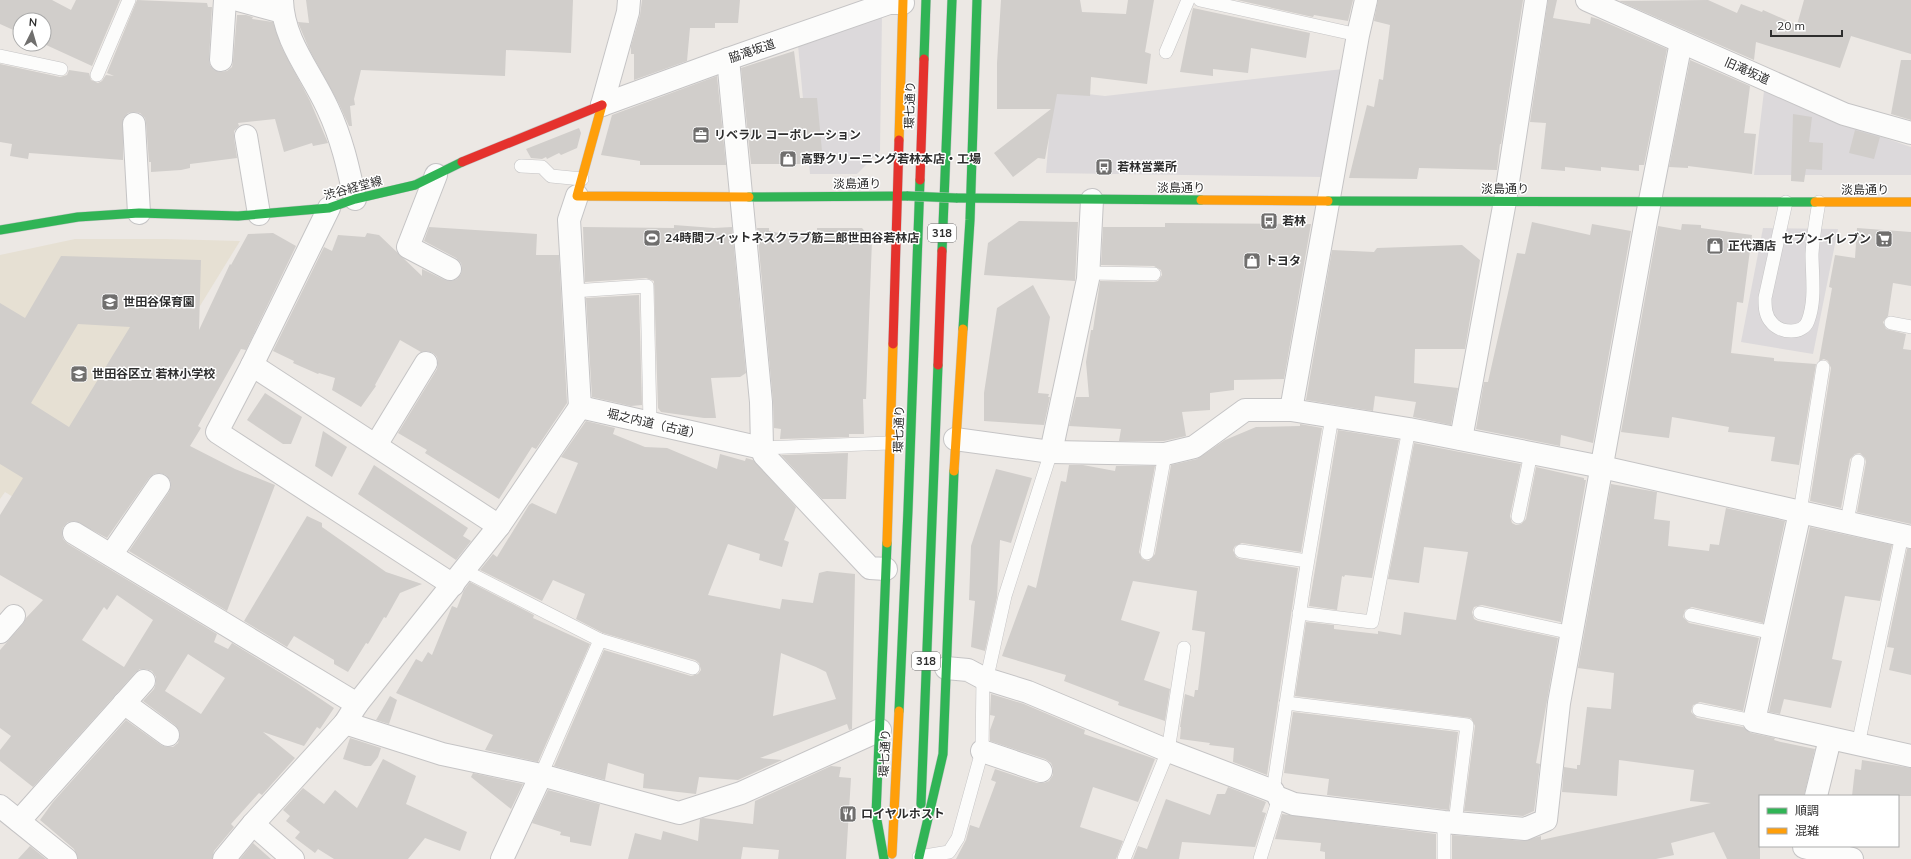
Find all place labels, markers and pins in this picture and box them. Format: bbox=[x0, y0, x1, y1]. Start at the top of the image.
office icon: リベラル コーポレーション bbox=[691, 125, 711, 145]
place label: リベラル コーポレーション bbox=[714, 127, 861, 142]
shop icon: 高野クリーニング若林本店・工場 bbox=[778, 149, 798, 169]
place label: 高野クリーニング若林本店・工場 bbox=[801, 151, 981, 166]
bus stop icon: 若林営業所 bbox=[1094, 157, 1114, 177]
place label: 若林営業所 bbox=[1117, 159, 1177, 174]
bus stop icon: 若林 bbox=[1259, 211, 1279, 231]
place label: 若林 bbox=[1282, 213, 1306, 228]
sports icon: 24時間フィットネスクラブ筋二郎世田谷若林店 bbox=[642, 228, 662, 248]
supermarket icon: セブン-イレブン bbox=[1874, 229, 1894, 249]
place label: 24時間フィットネスクラブ筋二郎世田谷若林店 bbox=[665, 230, 919, 245]
place label: セブン-イレブン bbox=[1782, 231, 1871, 246]
shop icon: 正代酒店 bbox=[1705, 236, 1725, 256]
place label: 正代酒店 bbox=[1728, 238, 1776, 253]
shop icon: トヨタ bbox=[1242, 251, 1262, 271]
place label: トヨタ bbox=[1265, 253, 1301, 268]
school or university icon: 世田谷保育園 bbox=[100, 292, 120, 312]
place label: 世田谷保育園 bbox=[123, 294, 195, 309]
school or university icon: 世田谷区立 若林小学校 bbox=[69, 364, 89, 384]
place label: 世田谷区立 若林小学校 bbox=[92, 366, 215, 381]
restaurant icon: ロイヤルホスト bbox=[838, 804, 858, 824]
place label: ロイヤルホスト bbox=[861, 806, 945, 821]

